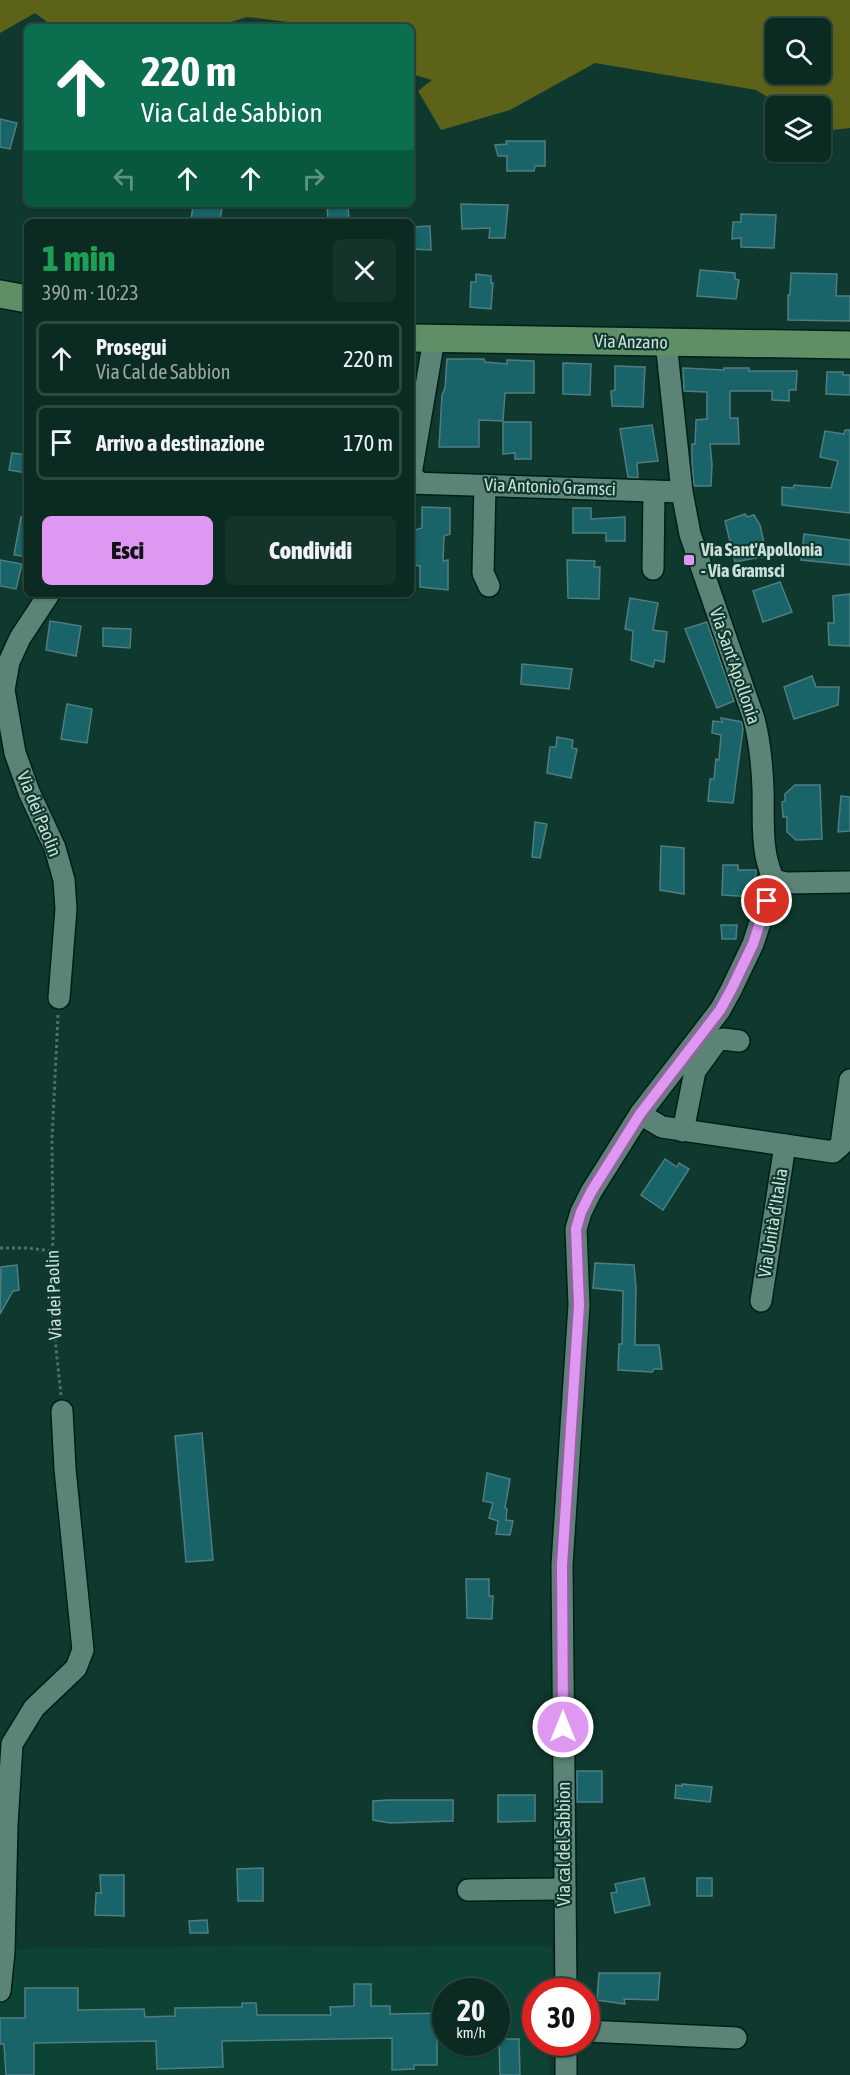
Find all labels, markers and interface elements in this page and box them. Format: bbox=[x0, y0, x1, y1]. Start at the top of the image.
map controls bbox=[765, 18, 831, 162]
button: search bbox=[765, 18, 831, 84]
text: 220 m bbox=[141, 47, 236, 95]
icon: ahead bbox=[42, 48, 120, 126]
button: layers bbox=[765, 96, 831, 162]
text: Via Cal de Sabbion bbox=[141, 97, 323, 128]
icon: left bbox=[108, 162, 141, 195]
icon: ahead bbox=[171, 162, 204, 195]
icon: ahead bbox=[234, 162, 267, 195]
icon: right bbox=[297, 162, 330, 195]
text: 1 min bbox=[42, 237, 116, 279]
button: close bbox=[333, 239, 396, 302]
text: 390 m · 10:23 bbox=[42, 281, 139, 304]
street label: Via Anzano bbox=[594, 330, 668, 353]
text: Prosegui bbox=[96, 334, 167, 360]
icon: ahead bbox=[45, 342, 78, 375]
text: 220 m bbox=[343, 346, 393, 372]
text: Via Cal de Sabbion bbox=[96, 360, 230, 383]
icon: arrive bbox=[45, 426, 78, 459]
text: Arrivo a destinazione bbox=[96, 430, 265, 456]
text: 170 m bbox=[343, 430, 393, 456]
street label: Via Antonio Gramsci bbox=[484, 474, 616, 499]
button: Esci bbox=[42, 516, 213, 585]
button: Condividi bbox=[225, 516, 396, 585]
place label: Via Sant'Apollonia - Via Gramsci bbox=[700, 539, 822, 581]
marker: Via Sant'Apollonia - Via Gramsci bbox=[682, 553, 696, 567]
street label: Via Sant'Apollonia bbox=[706, 605, 765, 727]
street label: Via dei Paolin bbox=[13, 768, 66, 859]
pin bbox=[741, 875, 792, 926]
icon: arrive bbox=[750, 884, 783, 917]
street label: Via Unità d'Italia bbox=[754, 1167, 791, 1279]
street label: Via dei Paolin bbox=[41, 1250, 66, 1340]
position arrow bbox=[531, 1695, 595, 1759]
street label: Via cal del Sabbion bbox=[553, 1782, 574, 1906]
speed limit sign: 30 bbox=[522, 1978, 600, 2056]
text: 20 bbox=[457, 1993, 485, 2027]
text: km/h bbox=[456, 2024, 486, 2041]

